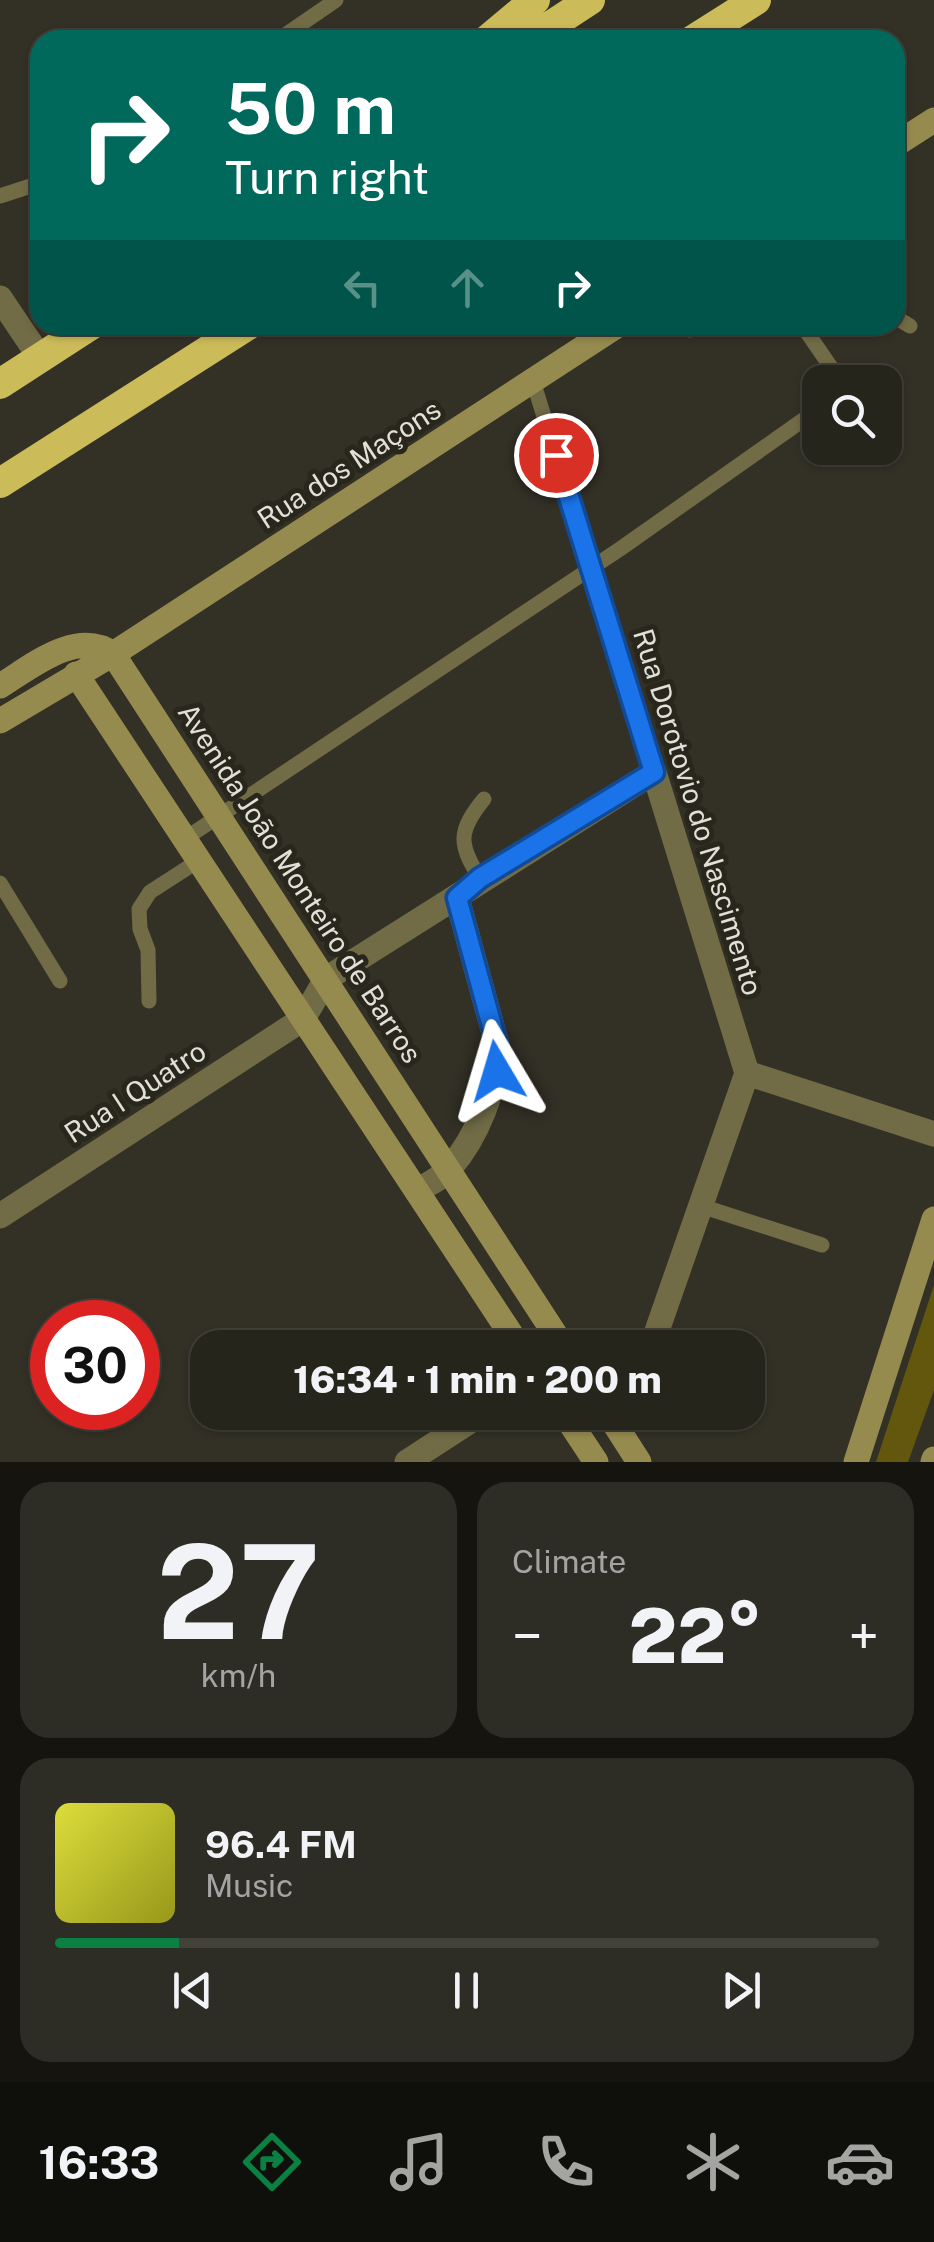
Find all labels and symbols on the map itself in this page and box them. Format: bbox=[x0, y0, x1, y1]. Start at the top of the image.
street label: Rua dos Maçons bbox=[251, 392, 446, 535]
pin bbox=[514, 413, 599, 498]
street label: Rua Dorotovio do Nascimento bbox=[627, 625, 770, 999]
street label: Avenida João Monteiro de Barros bbox=[172, 697, 429, 1069]
position arrow bbox=[445, 1019, 549, 1123]
street label: Rua I Quatro bbox=[58, 1034, 211, 1149]
speed limit sign: 30 bbox=[30, 1300, 160, 1430]

